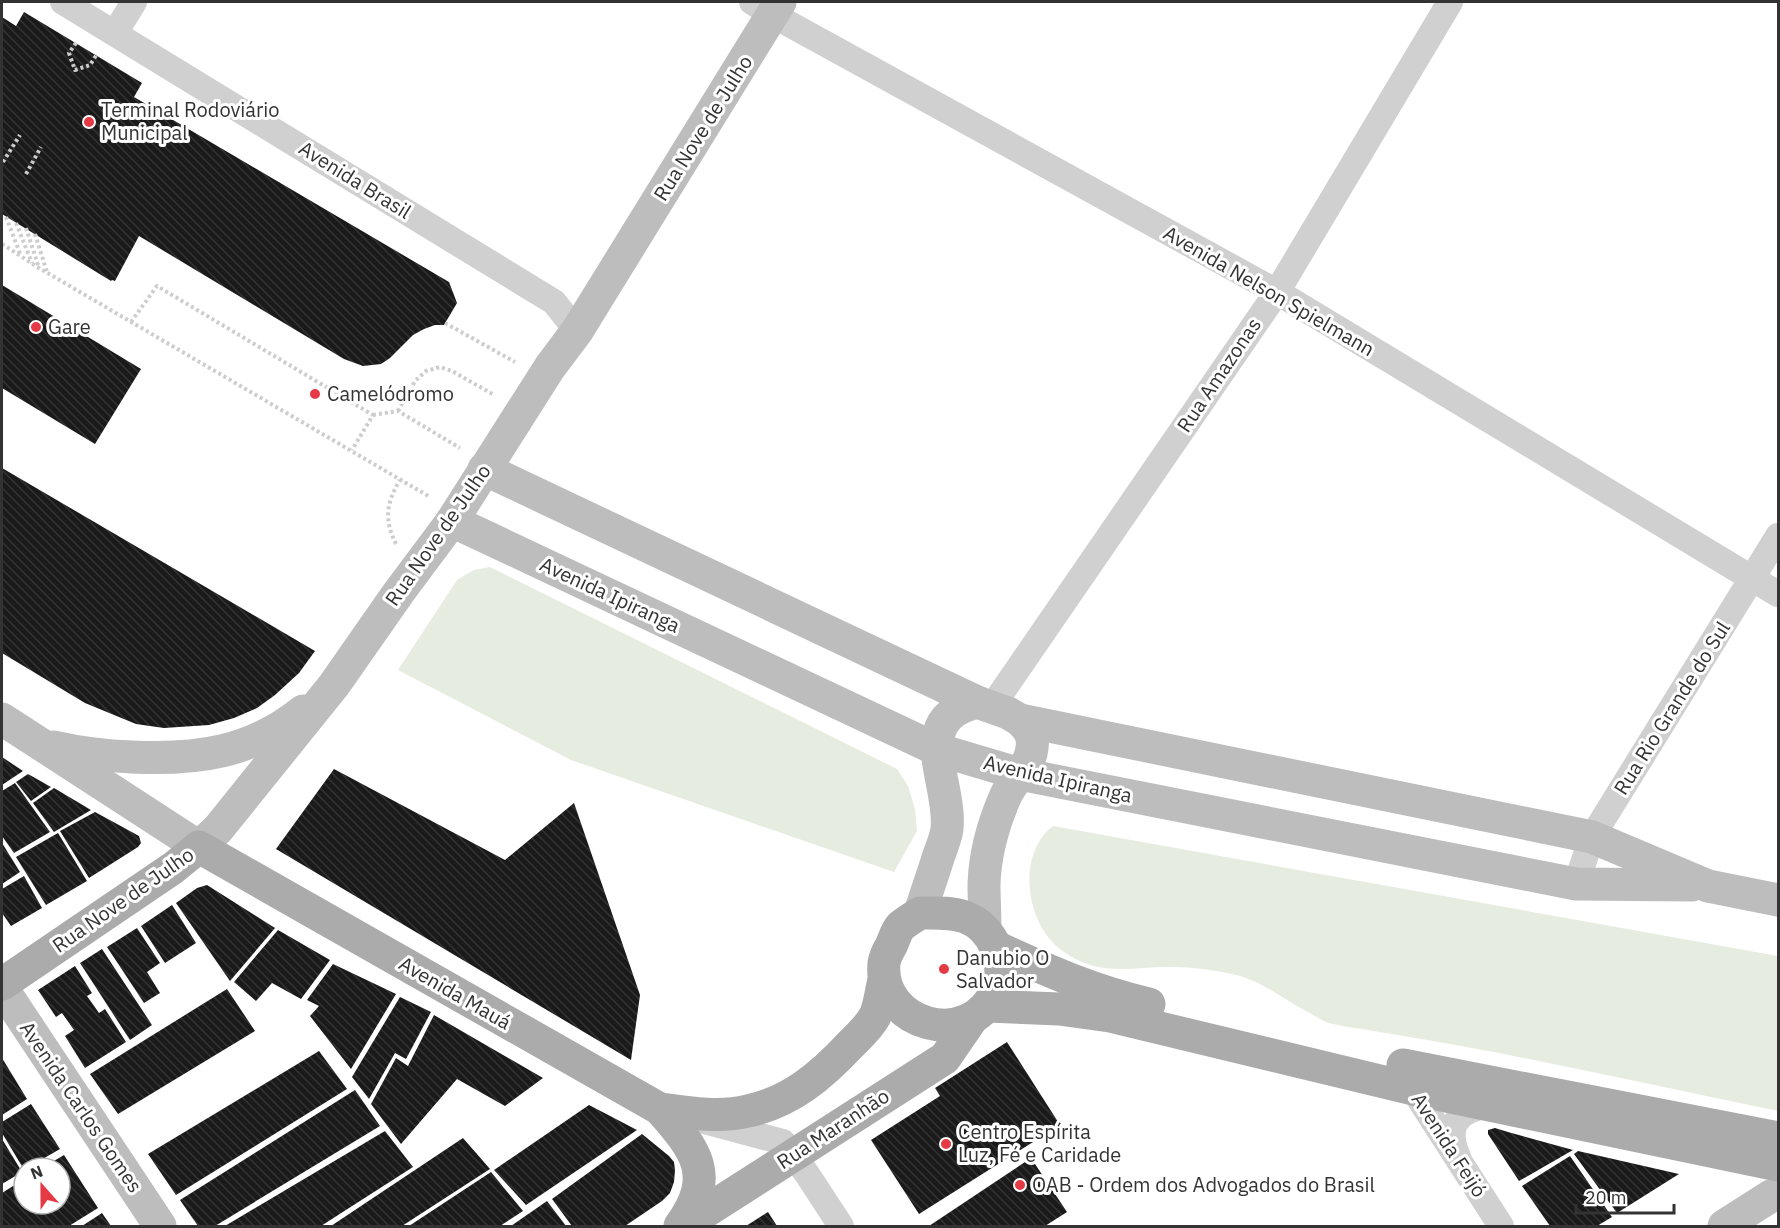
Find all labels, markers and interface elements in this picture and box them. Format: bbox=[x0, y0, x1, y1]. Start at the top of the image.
street label: Rua Nove de Julho bbox=[647, 50, 758, 206]
place label: Terminal Rodoviário Municipal bbox=[101, 96, 280, 146]
marker: Terminal Rodoviário Municipal bbox=[82, 115, 96, 129]
street label: Avenida Brasil bbox=[294, 134, 417, 225]
street label: Avenida Nelson Spielmann bbox=[1159, 219, 1380, 362]
street label: Rua Amazonas bbox=[1170, 312, 1267, 437]
place label: Gare bbox=[48, 313, 91, 340]
marker: Gare bbox=[29, 320, 43, 334]
place label: Camelódromo bbox=[327, 380, 454, 407]
marker: Camelódromo bbox=[308, 387, 322, 401]
street label: Rua Nove de Julho bbox=[379, 459, 497, 611]
street label: Avenida Ipiranga bbox=[536, 550, 685, 639]
street label: Rua Rio Grande do Sul bbox=[1607, 616, 1736, 800]
street label: Avenida Ipiranga bbox=[981, 748, 1135, 809]
street label: Rua Nove de Julho bbox=[47, 841, 199, 959]
place label: Danubio O Salvador bbox=[956, 944, 1050, 994]
street label: Avenida Mauá bbox=[394, 950, 517, 1036]
marker: Danubio O Salvador bbox=[937, 962, 951, 976]
street label: Avenida Carlos Gomes bbox=[14, 1016, 149, 1198]
street label: Rua Maranhão bbox=[771, 1082, 894, 1175]
street label: Avenida Feijó bbox=[1406, 1087, 1493, 1202]
place label: Centro Espírita Luz, Fé e Caridade bbox=[958, 1118, 1121, 1168]
marker: Centro Espírita Luz, Fé e Caridade bbox=[939, 1137, 953, 1151]
north arrow bbox=[12, 1156, 72, 1216]
text: N bbox=[28, 1161, 46, 1183]
place label: OAB - Ordem dos Advogados do Brasil bbox=[1032, 1171, 1375, 1198]
scale bar bbox=[1576, 1177, 1674, 1215]
marker: OAB - Ordem dos Advogados do Brasil bbox=[1013, 1178, 1027, 1192]
text: 20 m bbox=[1585, 1186, 1627, 1209]

